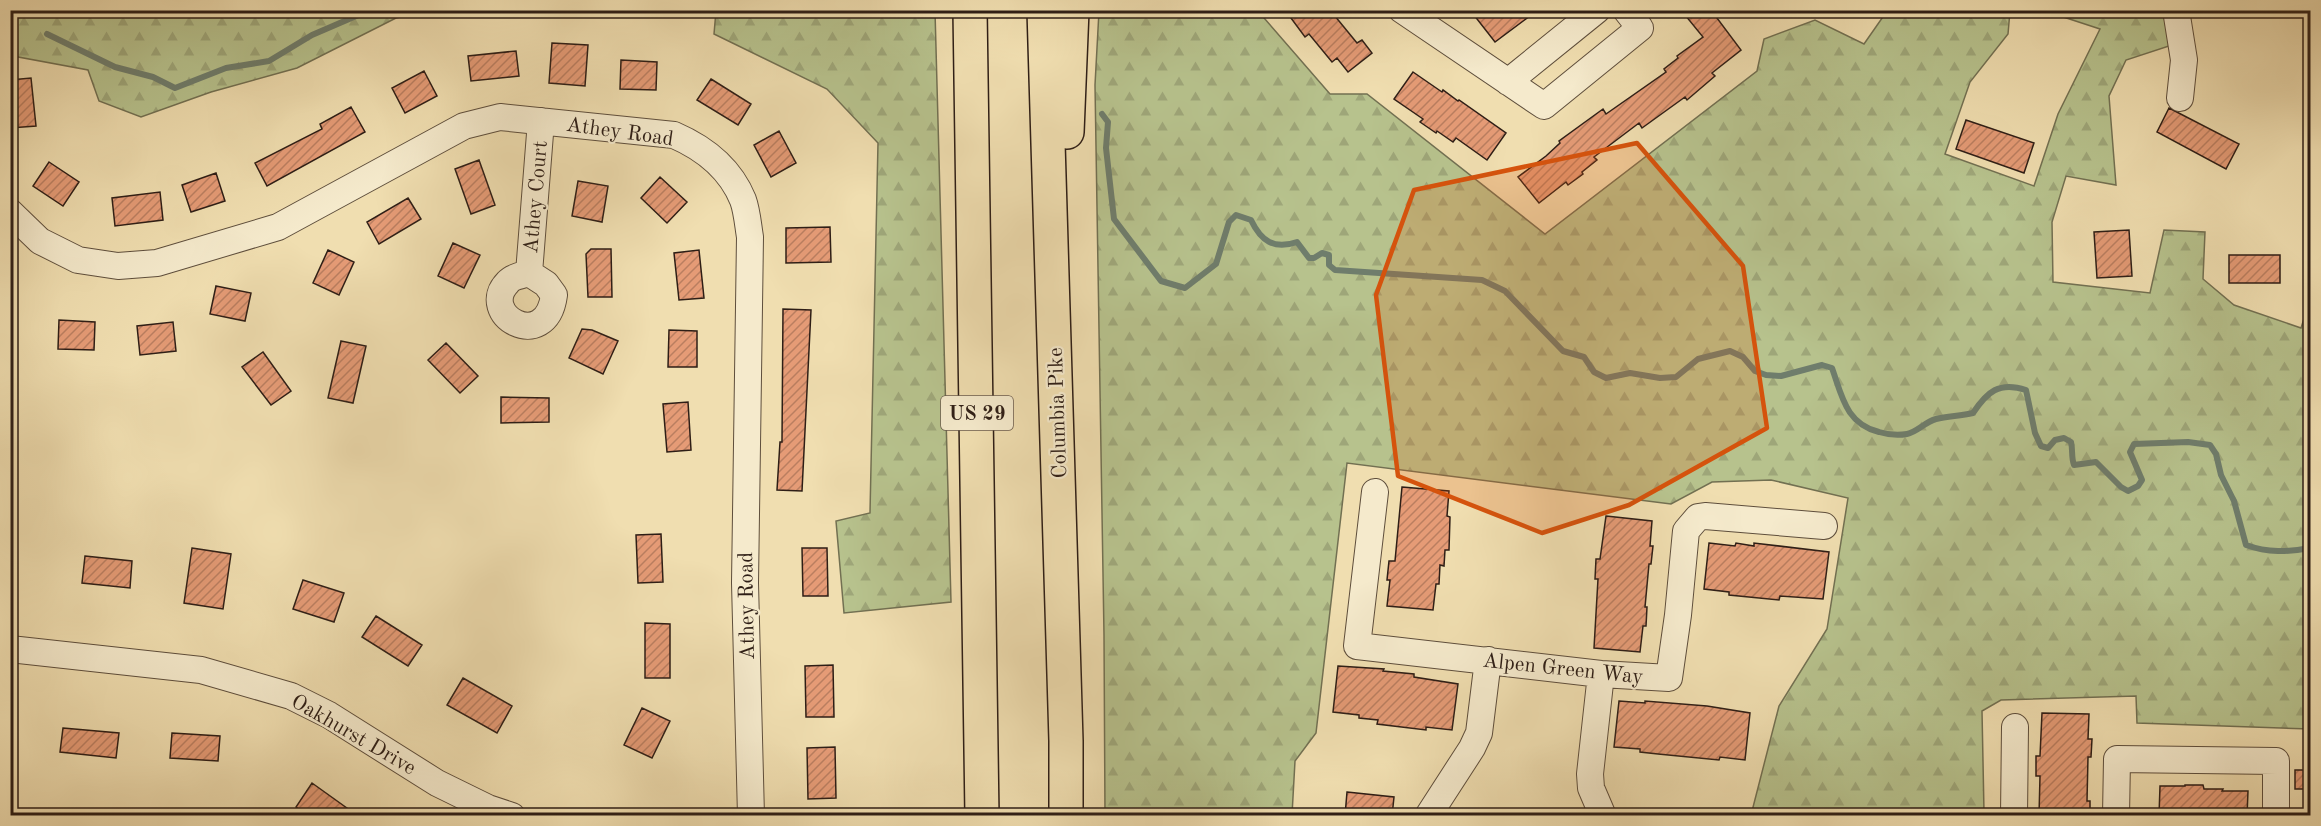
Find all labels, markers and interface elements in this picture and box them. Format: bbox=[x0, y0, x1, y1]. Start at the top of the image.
street label: Athey Road bbox=[565, 115, 675, 150]
street label: Athey Court bbox=[521, 140, 552, 254]
street label: Columbia Pike bbox=[1046, 347, 1071, 479]
road number: US 29 bbox=[941, 396, 1013, 430]
street label: Athey Road bbox=[736, 552, 759, 660]
street label: Alpen Green Way bbox=[1481, 651, 1644, 688]
street label: Oakhurst Drive bbox=[287, 691, 419, 779]

